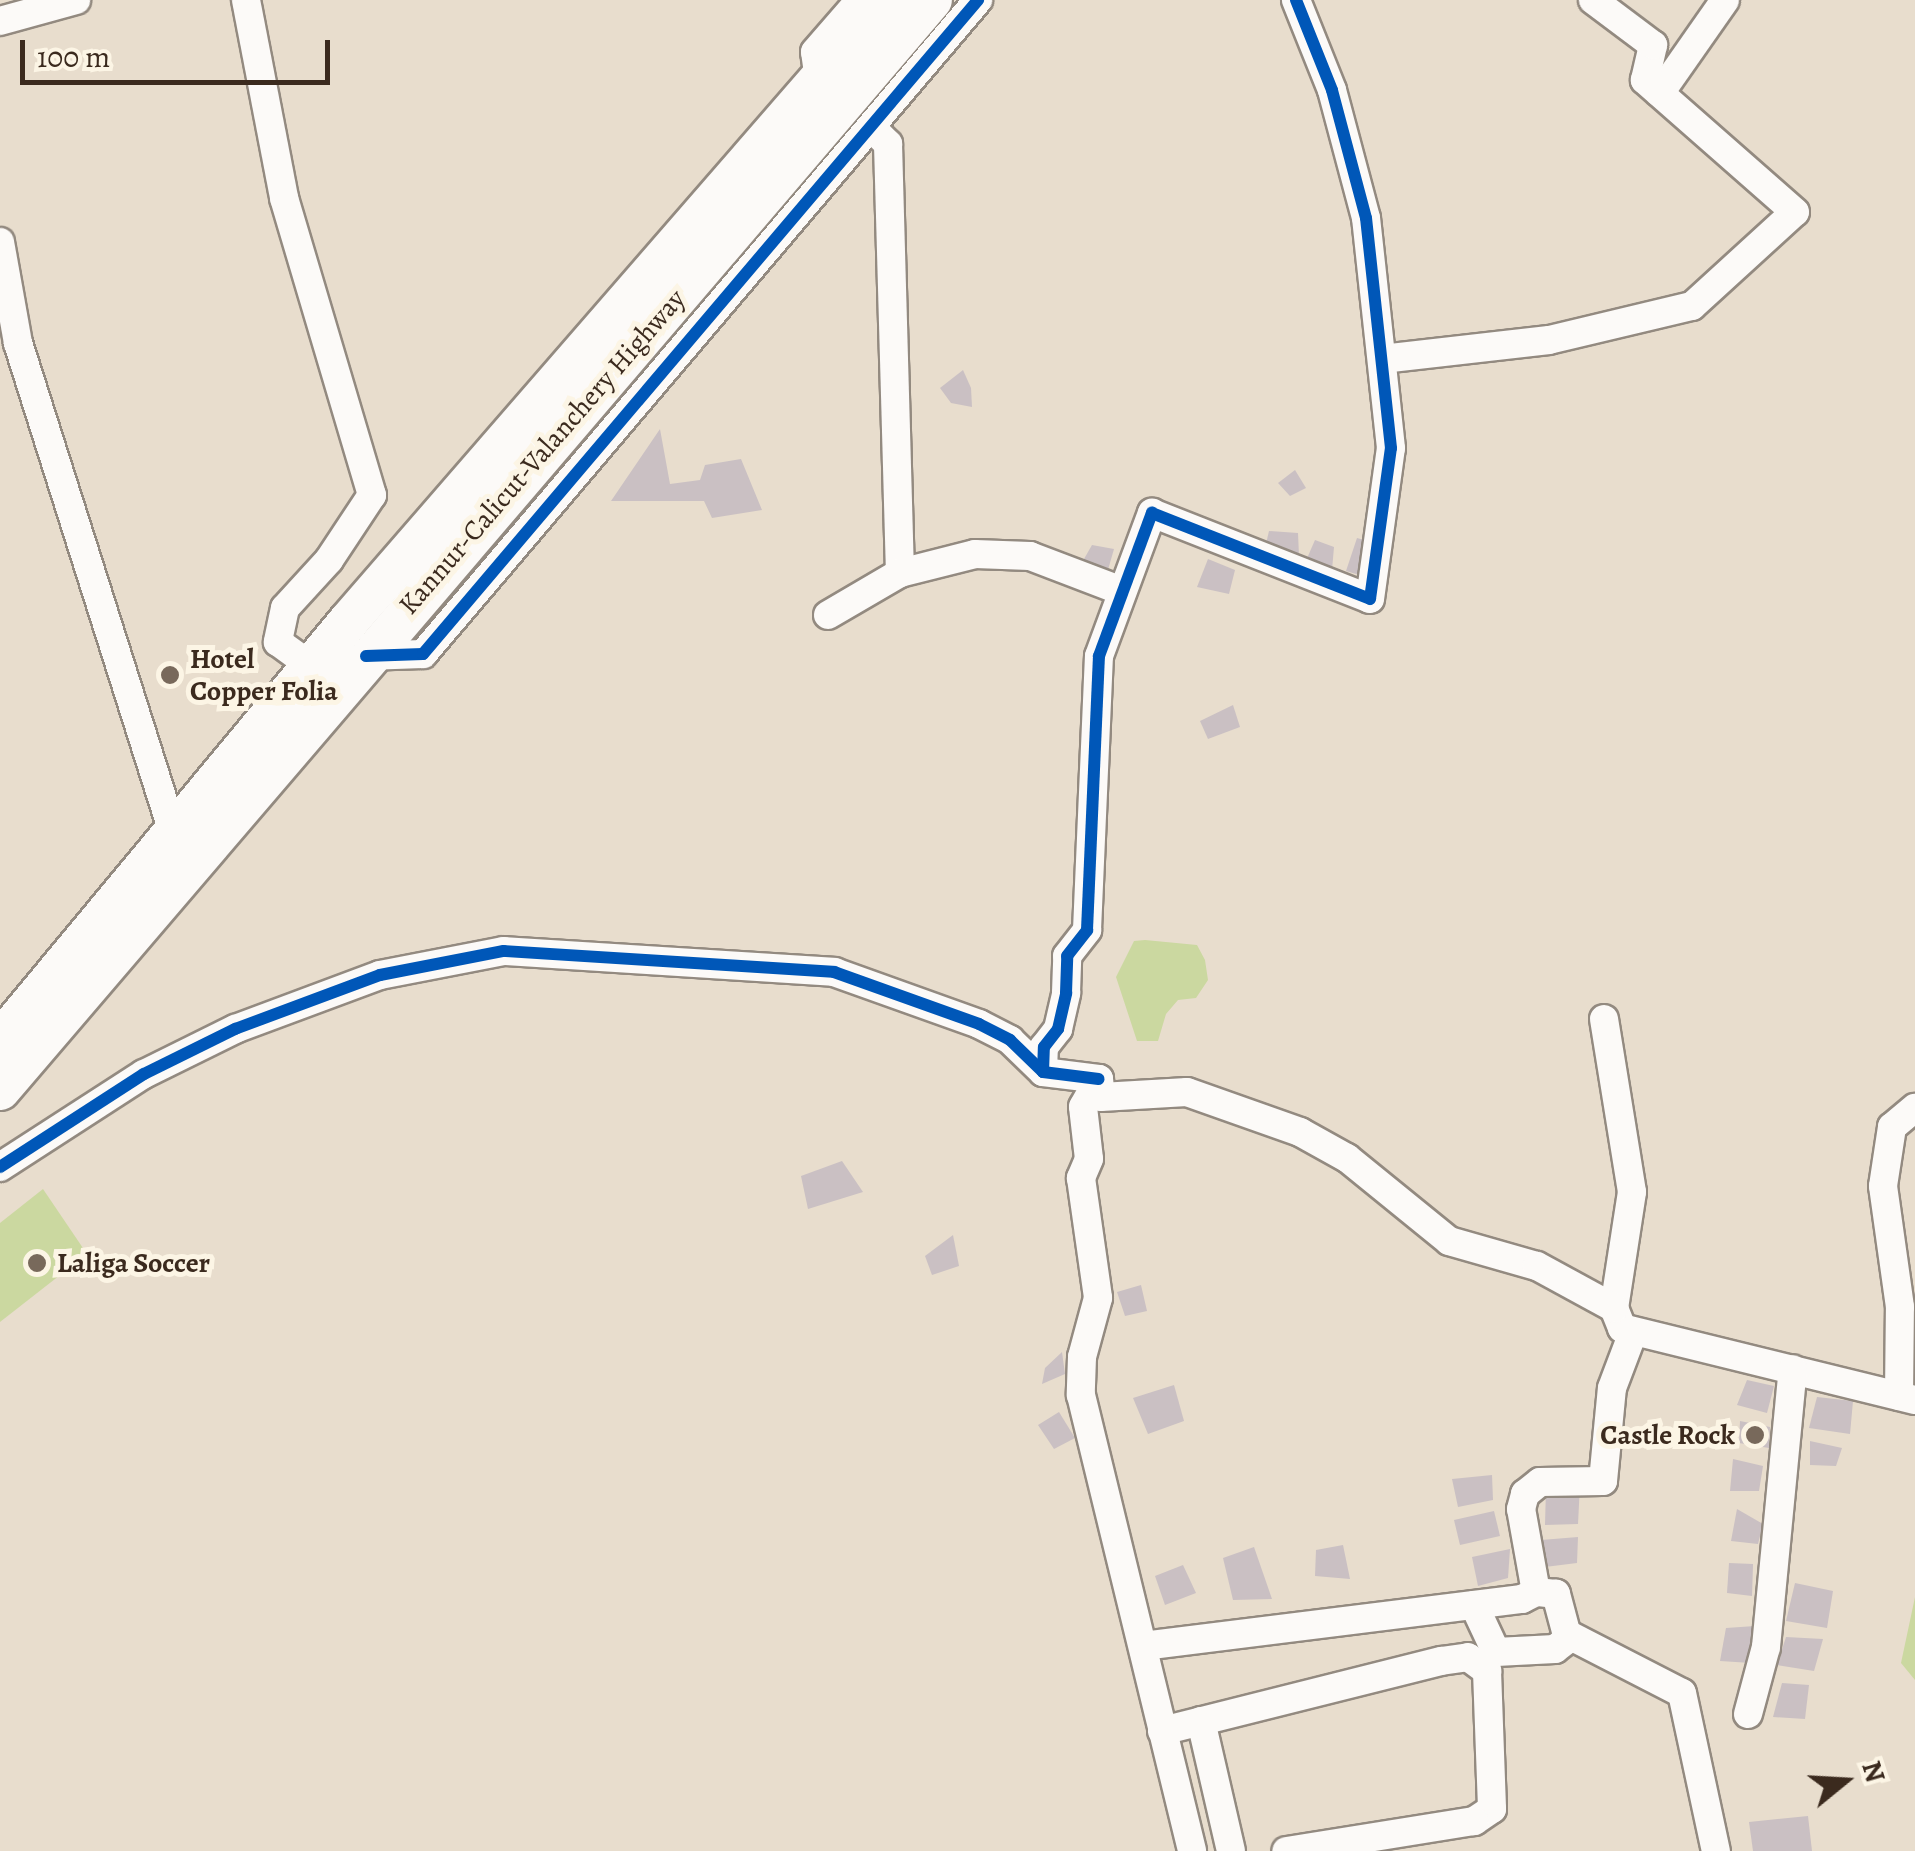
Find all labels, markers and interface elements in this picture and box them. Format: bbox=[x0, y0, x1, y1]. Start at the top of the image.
scale bar bbox=[25, 20, 335, 82]
text: 100 m bbox=[37, 37, 110, 77]
street label: Kannur-Calicut-Valanchery Highway bbox=[392, 282, 692, 622]
place label: Hotel Copper Folia bbox=[190, 642, 338, 708]
marker: Hotel Copper Folia bbox=[159, 664, 181, 686]
place label: Laliga Soccer bbox=[57, 1246, 210, 1280]
marker: Laliga Soccer bbox=[26, 1252, 48, 1274]
place label: Castle Rock bbox=[1600, 1418, 1735, 1452]
marker: Castle Rock bbox=[1744, 1424, 1766, 1446]
north arrow bbox=[1795, 1731, 1895, 1831]
text: N bbox=[1852, 1756, 1895, 1787]

